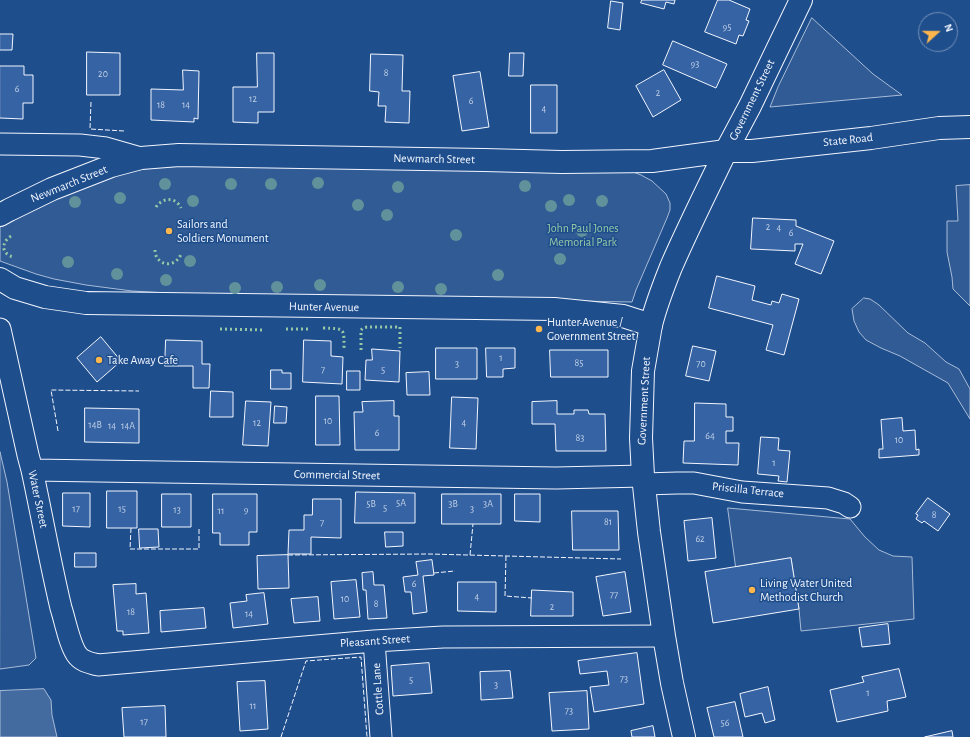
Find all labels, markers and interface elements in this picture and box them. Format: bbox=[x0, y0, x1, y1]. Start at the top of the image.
north arrow bbox=[918, 12, 958, 52]
house number: 95 bbox=[723, 21, 731, 33]
text: N bbox=[942, 22, 955, 33]
street label: Government Street bbox=[726, 57, 778, 143]
house number: 93 bbox=[691, 58, 699, 70]
house number: 8 bbox=[384, 67, 388, 79]
house number: 20 bbox=[98, 68, 108, 80]
house number: 6 bbox=[15, 83, 19, 95]
house number: 2 bbox=[656, 87, 660, 99]
house number: 12 bbox=[249, 93, 257, 105]
house number: 6 bbox=[469, 95, 473, 107]
house number: 18 bbox=[157, 99, 165, 111]
house number: 14 bbox=[182, 99, 190, 111]
house number: 4 bbox=[542, 103, 546, 115]
street label: State Road bbox=[822, 130, 874, 150]
street label: Newmarch Street bbox=[393, 151, 475, 167]
street label: Newmarch Street bbox=[28, 162, 110, 206]
place label: Sailors and Soldiers Monument bbox=[177, 217, 269, 245]
park label: John Paul Jones Memorial Park bbox=[547, 221, 619, 249]
house number: 2 bbox=[766, 221, 770, 233]
house number: 4 bbox=[777, 222, 781, 234]
marker: Sailors and Soldiers Monument bbox=[164, 226, 174, 236]
house number: 6 bbox=[789, 227, 793, 239]
street label: Hunter Avenue bbox=[289, 299, 359, 315]
place label: Hunter Avenue / Government Street bbox=[547, 315, 635, 343]
marker: Hunter Avenue / Government Street bbox=[534, 324, 544, 334]
house number: 1 bbox=[499, 352, 503, 364]
place label: Take Away Cafe bbox=[107, 353, 178, 367]
marker: Take Away Cafe bbox=[94, 355, 104, 365]
street label: Government Street bbox=[634, 356, 654, 446]
house number: 85 bbox=[575, 357, 583, 369]
house number: 3 bbox=[455, 358, 459, 370]
house number: 70 bbox=[696, 358, 706, 370]
house number: 7 bbox=[321, 364, 325, 376]
house number: 5 bbox=[381, 364, 385, 376]
house number: 10 bbox=[324, 415, 332, 427]
house number: 12 bbox=[253, 417, 261, 429]
house number: 4 bbox=[462, 417, 466, 429]
house number: 14B bbox=[88, 419, 102, 431]
house number: 14 bbox=[108, 420, 116, 432]
house number: 14A bbox=[121, 420, 135, 432]
house number: 6 bbox=[375, 427, 379, 439]
house number: 64 bbox=[705, 430, 715, 442]
house number: 83 bbox=[576, 432, 584, 444]
house number: 10 bbox=[895, 434, 903, 446]
house number: 1 bbox=[772, 457, 776, 469]
street label: Commercial Street bbox=[294, 467, 380, 483]
street label: Water Street bbox=[25, 469, 51, 529]
street label: Priscilla Terrace bbox=[711, 479, 785, 501]
house number: 5A bbox=[396, 497, 406, 509]
house number: 5B bbox=[366, 498, 376, 510]
house number: 3B bbox=[448, 498, 458, 510]
house number: 3A bbox=[483, 498, 493, 510]
house number: 5 bbox=[383, 502, 387, 514]
house number: 17 bbox=[72, 503, 80, 515]
house number: 15 bbox=[118, 503, 126, 515]
house number: 3 bbox=[470, 503, 474, 515]
house number: 13 bbox=[173, 504, 181, 516]
house number: 9 bbox=[244, 504, 248, 516]
house number: 11 bbox=[218, 505, 224, 517]
house number: 8 bbox=[932, 509, 936, 521]
house number: 81 bbox=[604, 516, 612, 528]
house number: 7 bbox=[320, 517, 324, 529]
house number: 62 bbox=[695, 533, 705, 545]
place label: Living Water United Methodist Church bbox=[760, 576, 852, 604]
house number: 6 bbox=[412, 578, 416, 590]
marker: Living Water United Methodist Church bbox=[747, 585, 757, 595]
house number: 77 bbox=[610, 589, 618, 601]
house number: 4 bbox=[475, 591, 479, 603]
house number: 10 bbox=[341, 593, 349, 605]
house number: 8 bbox=[374, 598, 378, 610]
house number: 2 bbox=[550, 601, 554, 613]
house number: 18 bbox=[127, 606, 135, 618]
house number: 14 bbox=[245, 608, 253, 620]
street label: Pleasant Street bbox=[339, 631, 411, 651]
street label: Cottle Lane bbox=[369, 662, 387, 716]
house number: 73 bbox=[620, 673, 628, 685]
house number: 5 bbox=[409, 674, 413, 686]
house number: 3 bbox=[494, 679, 498, 691]
house number: 1 bbox=[866, 687, 870, 699]
house number: 11 bbox=[250, 700, 256, 712]
house number: 73 bbox=[565, 705, 573, 717]
house number: 17 bbox=[140, 716, 148, 728]
house number: 56 bbox=[721, 717, 729, 729]

